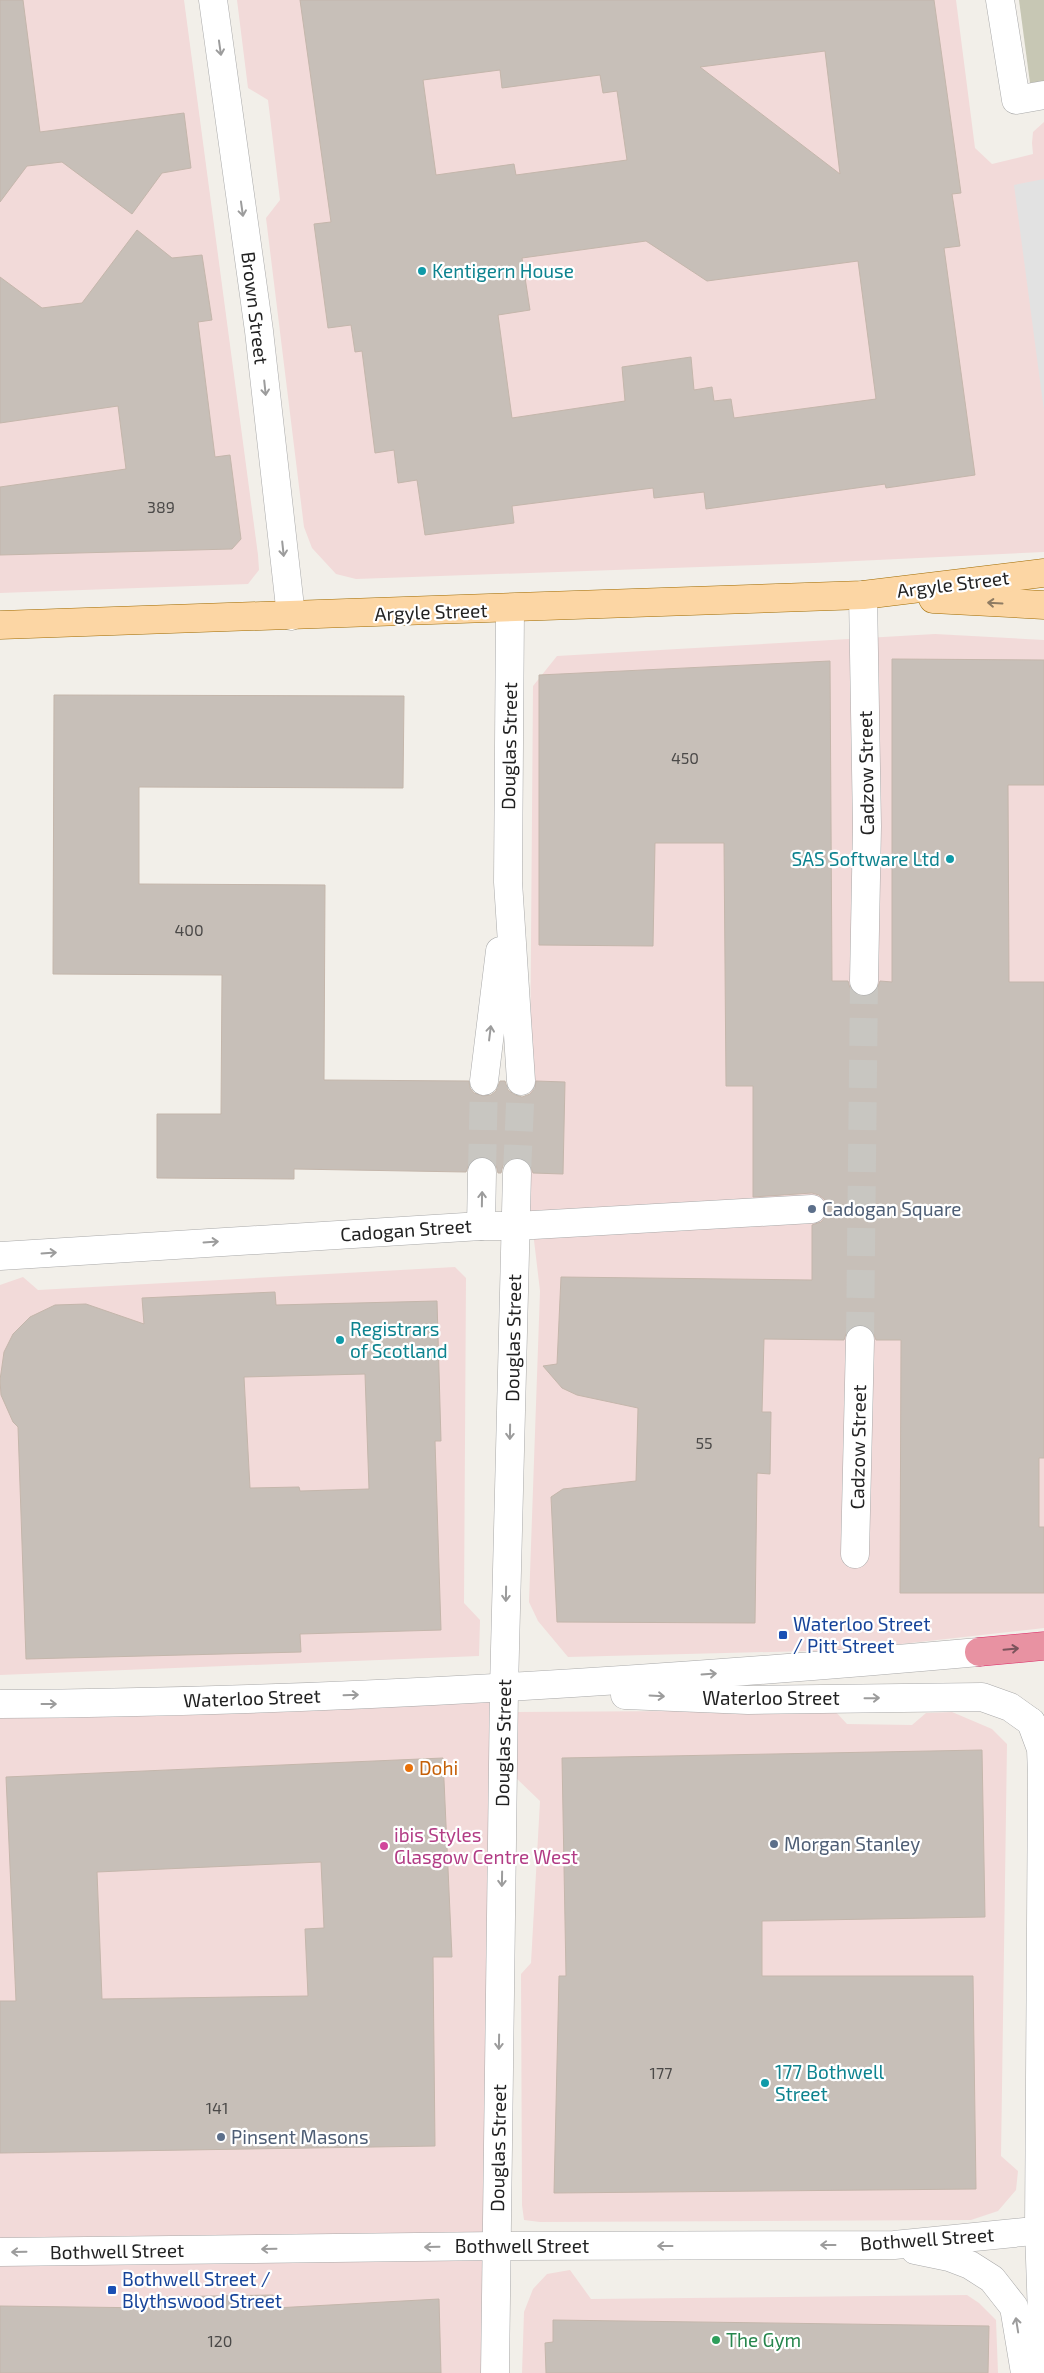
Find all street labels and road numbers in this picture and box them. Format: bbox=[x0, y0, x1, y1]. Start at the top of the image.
street label: Brown Street bbox=[237, 250, 274, 366]
street label: Argyle Street bbox=[896, 565, 1010, 602]
street label: Argyle Street bbox=[374, 598, 488, 625]
street label: Douglas Street bbox=[496, 682, 521, 810]
street label: Cadzow Street bbox=[853, 710, 878, 836]
street label: Cadogan Street bbox=[339, 1213, 473, 1246]
street label: Douglas Street bbox=[500, 1274, 525, 1402]
street label: Cadzow Street bbox=[845, 1384, 870, 1510]
street label: Douglas Street bbox=[490, 1679, 515, 1807]
street label: Waterloo Street bbox=[183, 1684, 321, 1711]
street label: Waterloo Street bbox=[702, 1686, 840, 1709]
street label: Douglas Street bbox=[485, 2084, 510, 2212]
street label: Bothwell Street bbox=[859, 2222, 995, 2255]
street label: Bothwell Street bbox=[455, 2234, 589, 2257]
street label: Bothwell Street bbox=[50, 2238, 184, 2263]

